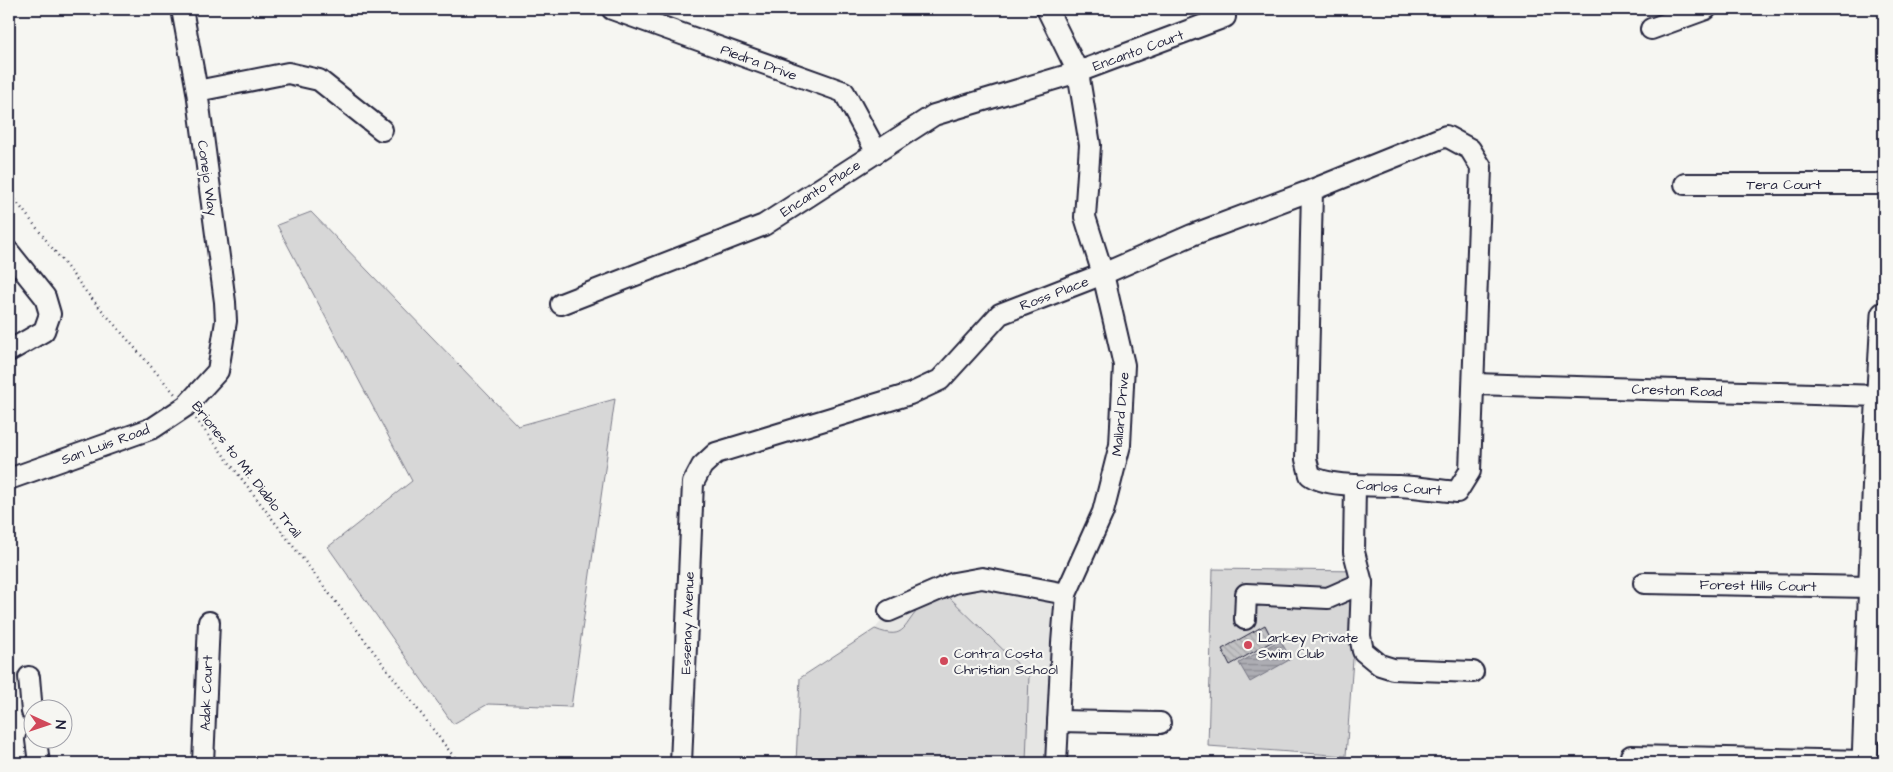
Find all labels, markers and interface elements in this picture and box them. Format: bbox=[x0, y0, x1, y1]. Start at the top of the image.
street label: Encanto Court bbox=[1090, 25, 1187, 77]
street label: Piedra Drive bbox=[718, 40, 800, 86]
street label: Conejo Way bbox=[192, 139, 222, 218]
street label: Encanto Place bbox=[776, 155, 865, 222]
street label: Tera Court bbox=[1746, 175, 1822, 195]
street label: Ross Place bbox=[1017, 272, 1092, 316]
street label: Mallard Drive bbox=[1107, 371, 1135, 457]
street label: Creston Road bbox=[1631, 379, 1723, 403]
street label: Briones to Mt. Diablo Trail bbox=[186, 397, 306, 542]
street label: San Luis Road bbox=[58, 420, 152, 470]
street label: Carlos Court bbox=[1355, 475, 1443, 501]
street label: Essenay Avenue bbox=[676, 571, 700, 675]
street label: Forest Hills Court bbox=[1699, 575, 1817, 597]
place label: Larkey Private Swim Club bbox=[1258, 628, 1359, 664]
marker: Larkey Private Swim Club bbox=[1242, 639, 1254, 651]
place label: Contra Costa Christian School bbox=[954, 644, 1058, 680]
street label: Adak Court bbox=[196, 654, 218, 731]
marker: Contra Costa Christian School bbox=[938, 655, 950, 667]
north arrow bbox=[22, 700, 72, 750]
text: N bbox=[50, 720, 70, 730]

